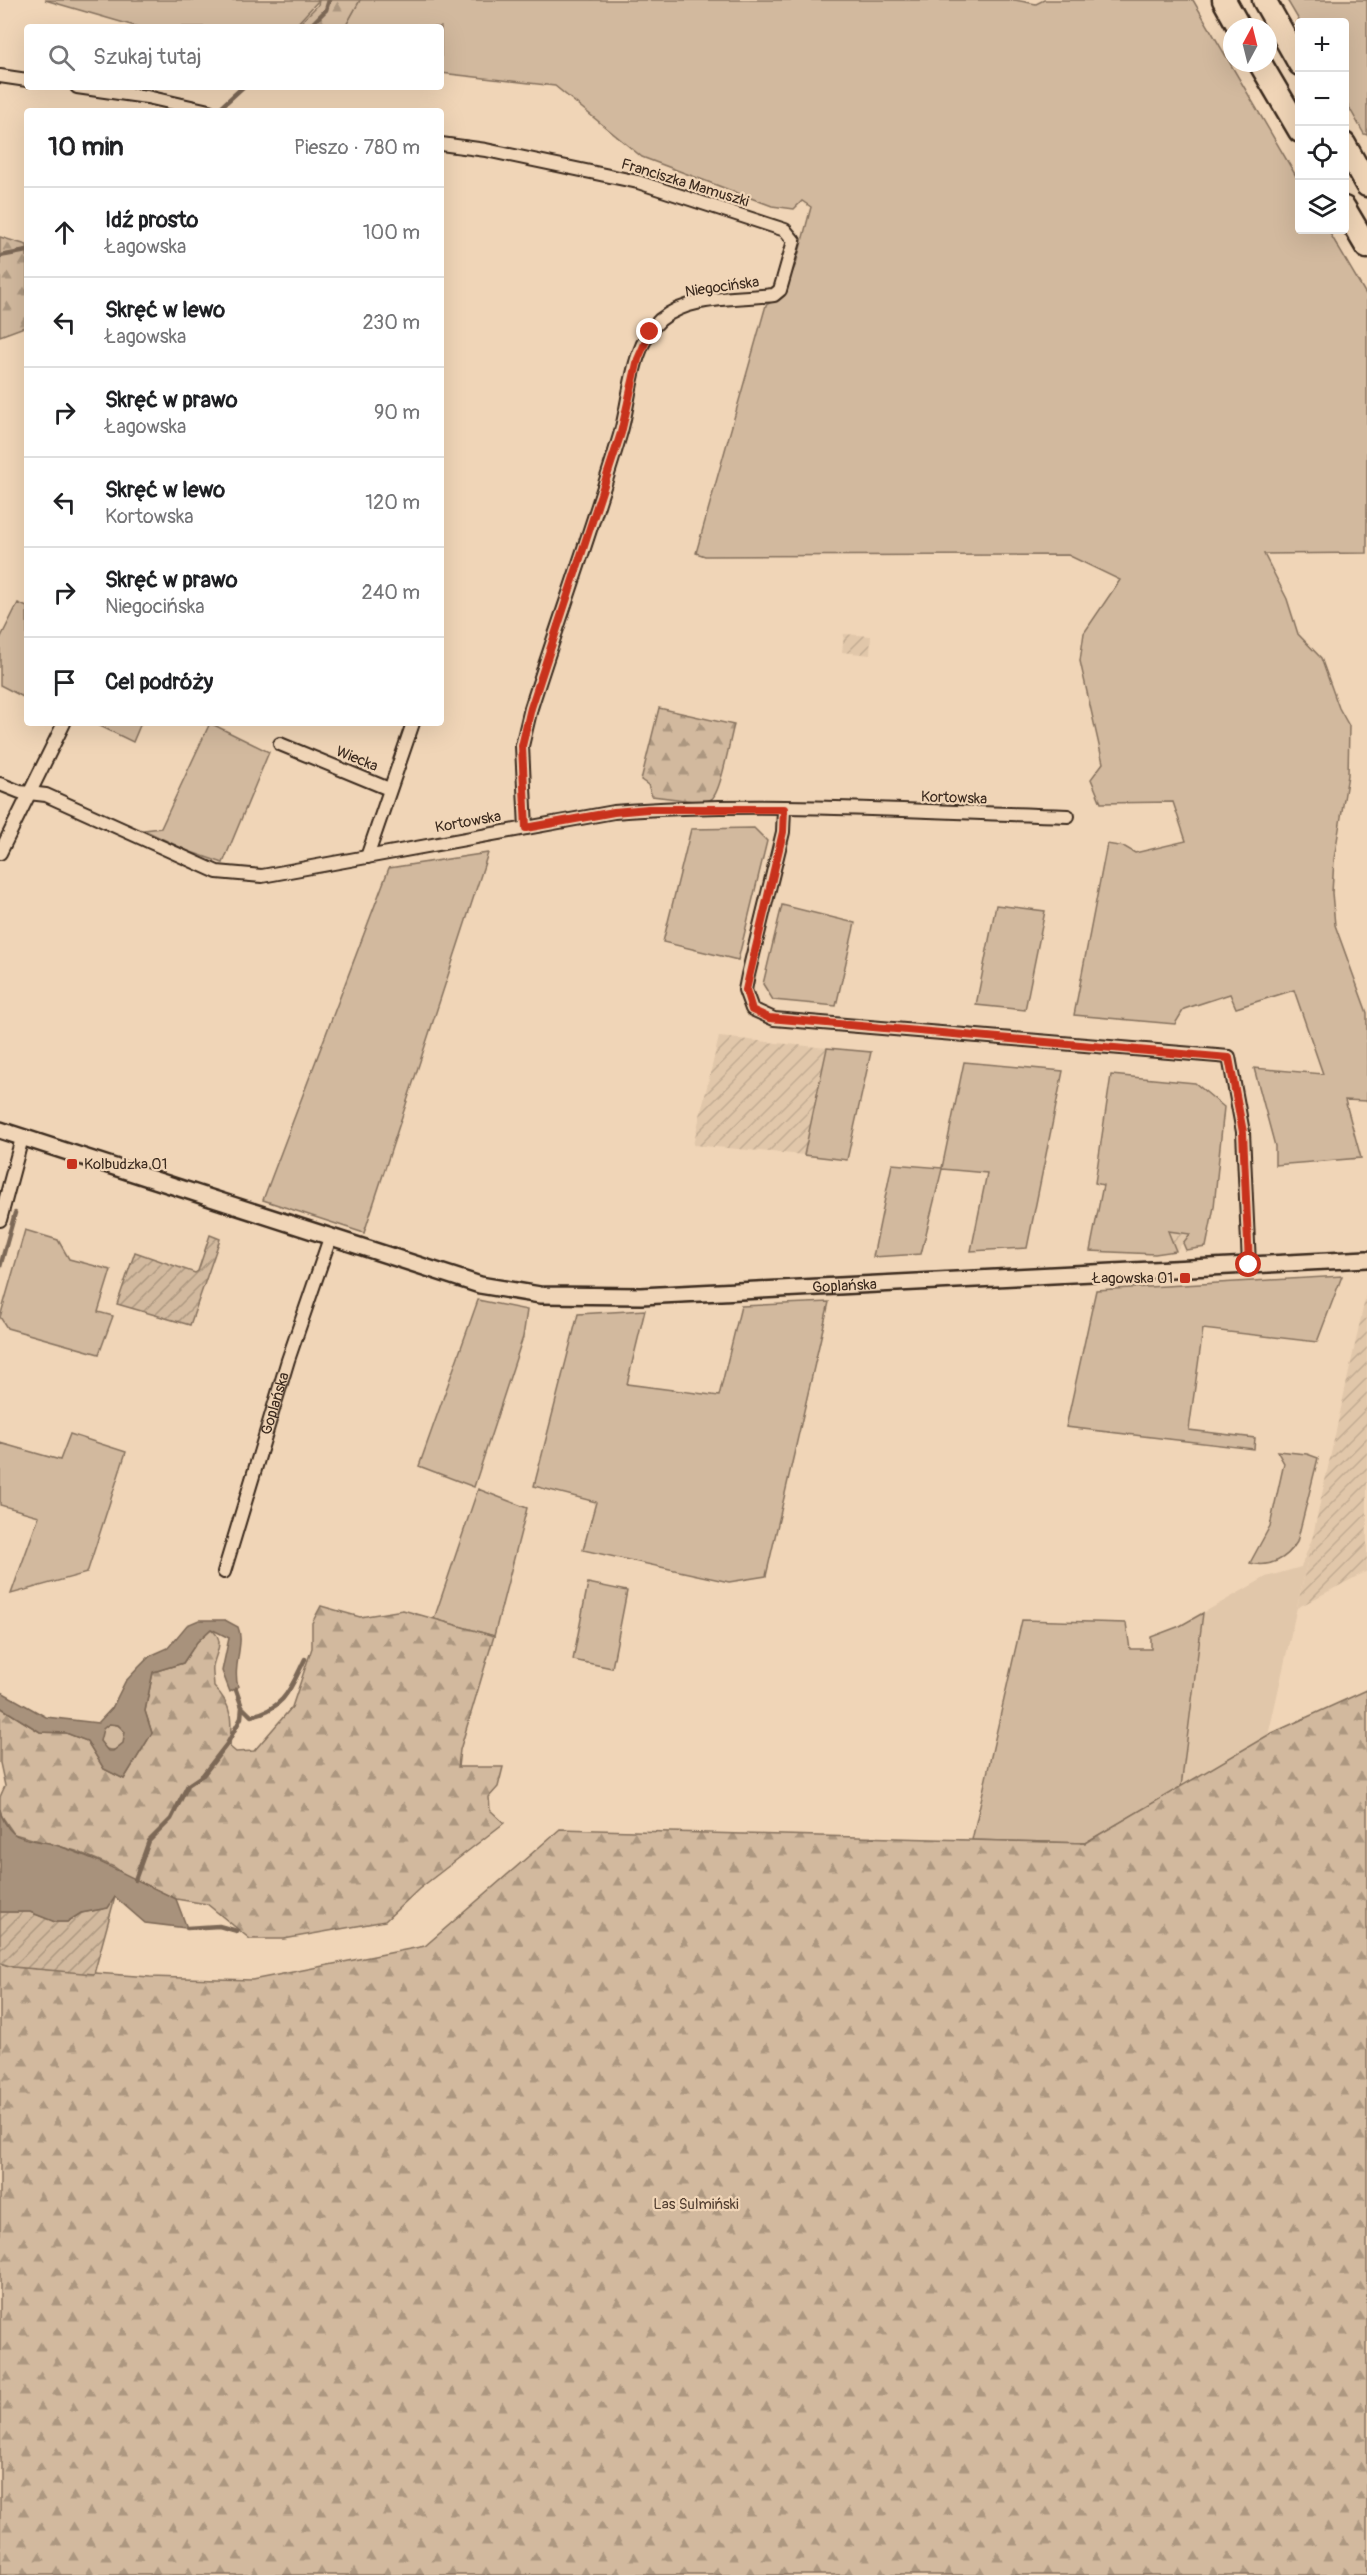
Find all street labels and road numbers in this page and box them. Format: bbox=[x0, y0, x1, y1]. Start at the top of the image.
street label: Franciszka Mamuszki bbox=[619, 155, 752, 212]
street label: Niegocińska bbox=[684, 272, 760, 302]
street label: Wiecka bbox=[333, 742, 381, 776]
street label: Kortowska bbox=[920, 787, 988, 809]
street label: Kortowska bbox=[434, 807, 502, 837]
street label: Goplańska bbox=[812, 1275, 877, 1297]
street label: Goplańska bbox=[256, 1370, 293, 1437]

